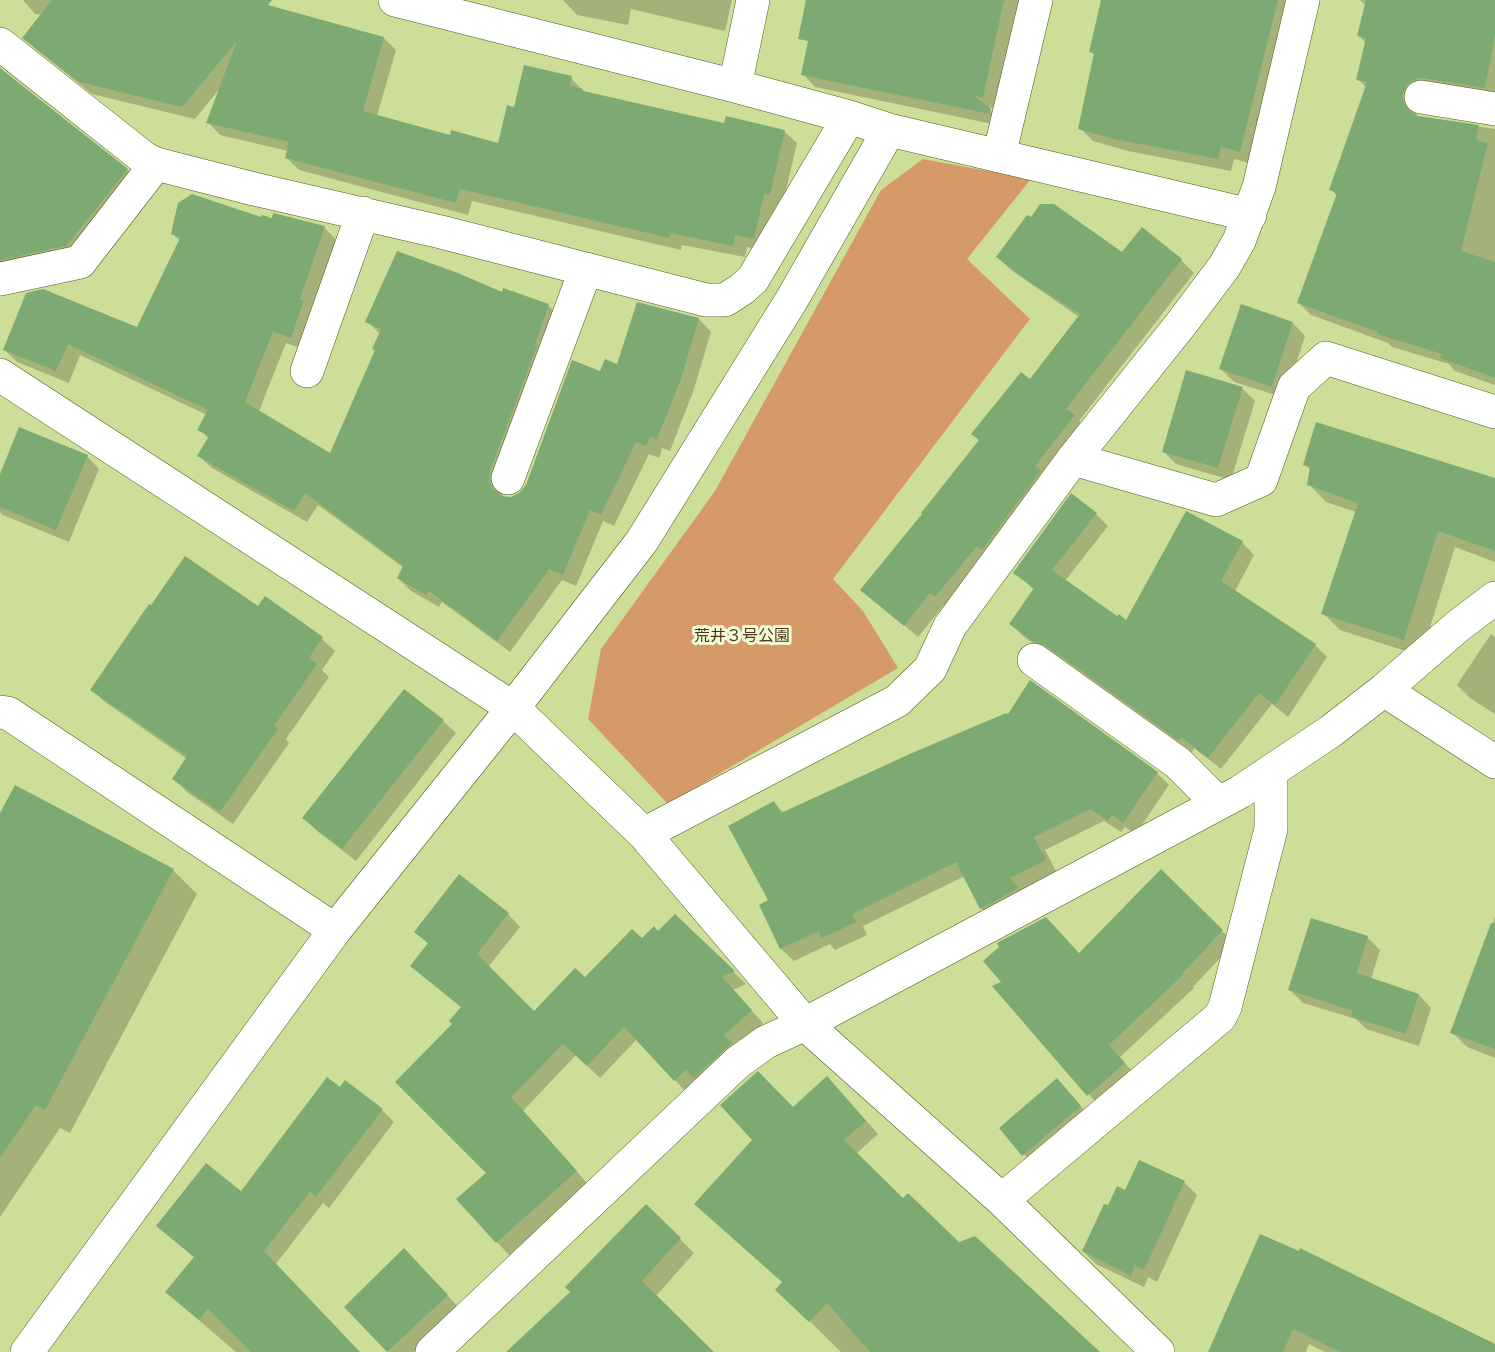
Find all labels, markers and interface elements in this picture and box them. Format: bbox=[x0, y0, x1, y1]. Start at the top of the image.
park label: 荒井３号公園 bbox=[694, 626, 790, 646]

